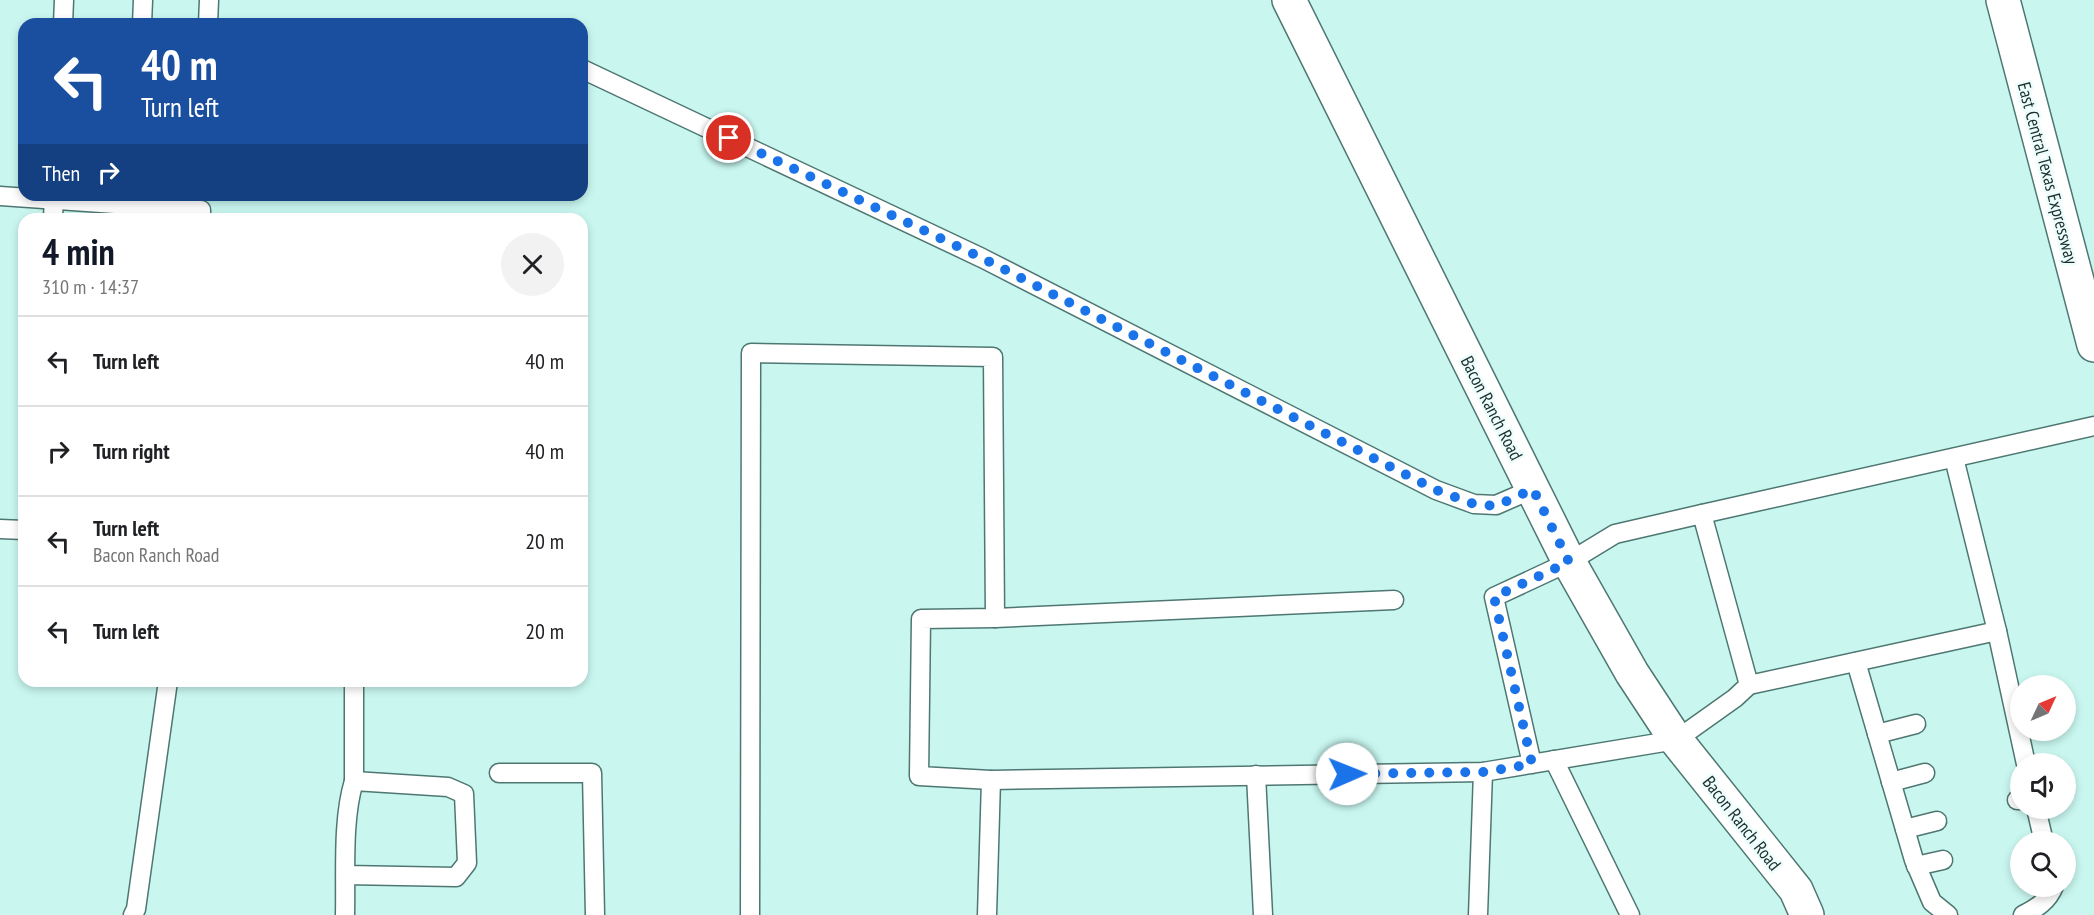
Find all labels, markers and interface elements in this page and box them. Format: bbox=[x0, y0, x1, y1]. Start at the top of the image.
text: 40 m bbox=[141, 37, 218, 92]
icon: left bbox=[42, 42, 120, 120]
street label: East Central Texas Expressway bbox=[2013, 80, 2083, 267]
text: Turn left bbox=[141, 90, 219, 124]
pin bbox=[703, 112, 754, 163]
icon: arrive bbox=[712, 121, 745, 154]
icon: right bbox=[92, 156, 125, 189]
text: Then bbox=[42, 159, 80, 187]
text: 4 min bbox=[42, 228, 115, 275]
button: close bbox=[501, 233, 564, 296]
text: 310 m · 14:37 bbox=[42, 274, 139, 300]
icon: left bbox=[42, 345, 75, 378]
text: Turn left bbox=[93, 347, 159, 375]
text: 40 m bbox=[525, 347, 564, 375]
street label: Bacon Ranch Road bbox=[1456, 352, 1528, 464]
icon: right bbox=[42, 435, 75, 468]
text: Turn right bbox=[93, 437, 170, 465]
text: 40 m bbox=[525, 437, 564, 465]
text: Turn left bbox=[93, 514, 159, 542]
icon: left bbox=[42, 525, 75, 558]
text: 20 m bbox=[525, 527, 564, 555]
text: Bacon Ranch Road bbox=[93, 542, 220, 568]
icon: left bbox=[42, 615, 75, 648]
text: Turn left bbox=[93, 617, 159, 645]
text: 20 m bbox=[525, 617, 564, 645]
north arrow bbox=[2010, 675, 2076, 741]
map controls bbox=[2010, 675, 2076, 897]
position arrow bbox=[1315, 742, 1379, 806]
button: sound bbox=[2010, 753, 2076, 819]
street label: Bacon Ranch Road bbox=[1698, 771, 1786, 875]
button: search bbox=[2010, 831, 2076, 897]

